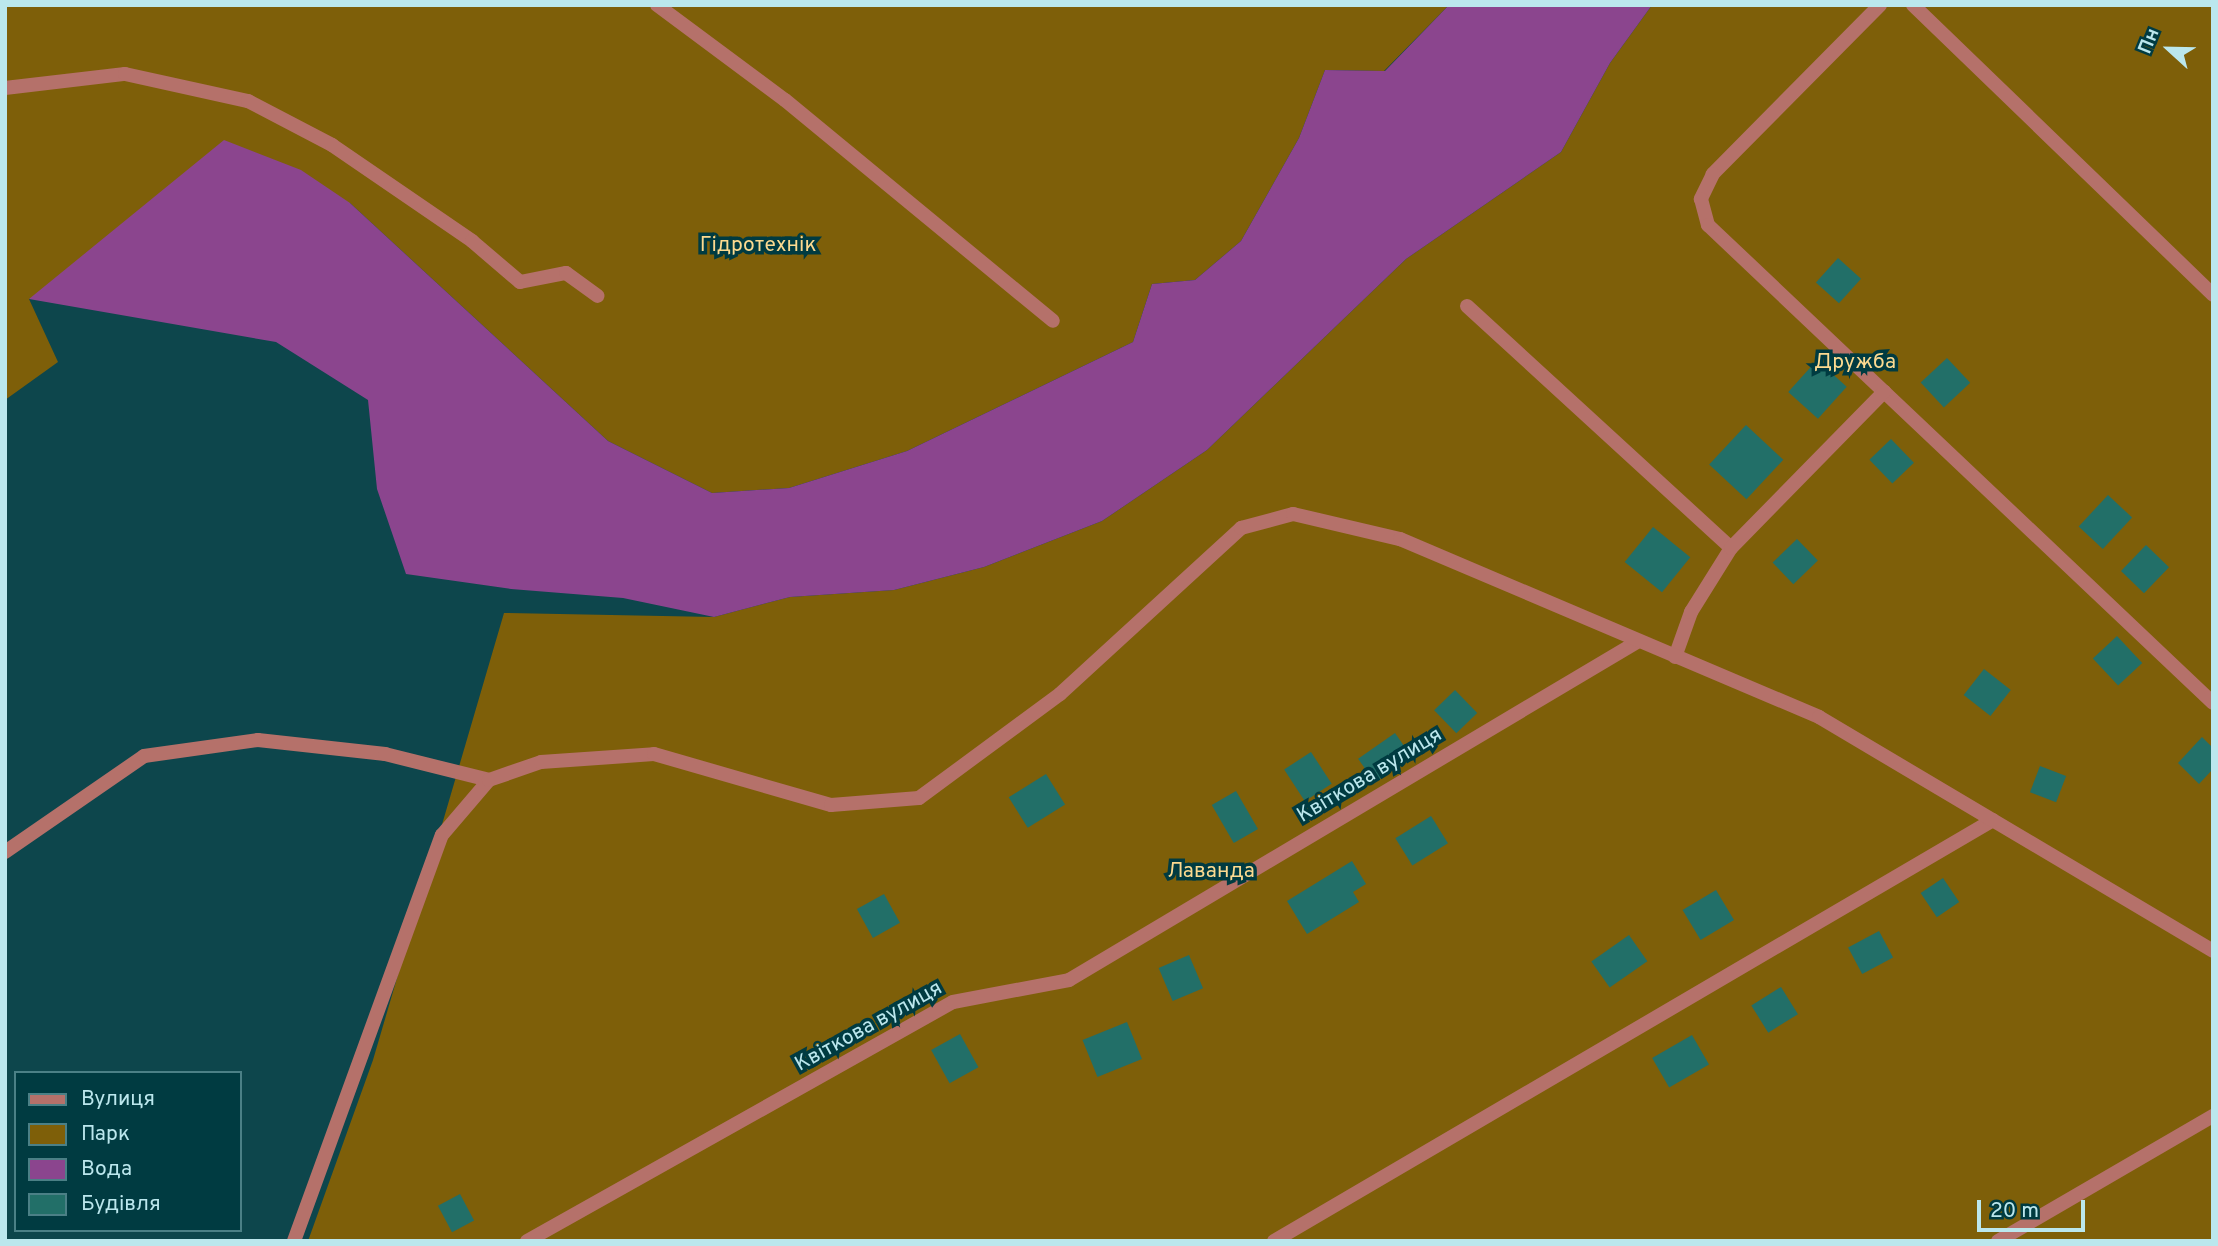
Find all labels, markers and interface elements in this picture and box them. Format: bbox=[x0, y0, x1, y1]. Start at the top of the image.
north arrow bbox=[2134, 14, 2204, 84]
text: Пн bbox=[2134, 25, 2165, 58]
park label: Гідротехнік bbox=[700, 233, 816, 259]
park label: Дружба bbox=[1814, 350, 1896, 376]
street label: Квіткова вулиця bbox=[1293, 723, 1447, 829]
park label: Лаванда bbox=[1167, 859, 1255, 885]
street label: Квіткова вулиця bbox=[791, 976, 947, 1078]
legend bbox=[14, 1071, 242, 1232]
text: Вулиця bbox=[81, 1086, 155, 1113]
text: Парк bbox=[81, 1121, 130, 1148]
text: Вода bbox=[81, 1156, 132, 1183]
scale bar bbox=[1980, 1186, 2088, 1230]
text: Будівля bbox=[81, 1191, 161, 1218]
text: 20 m bbox=[1990, 1198, 2039, 1225]

